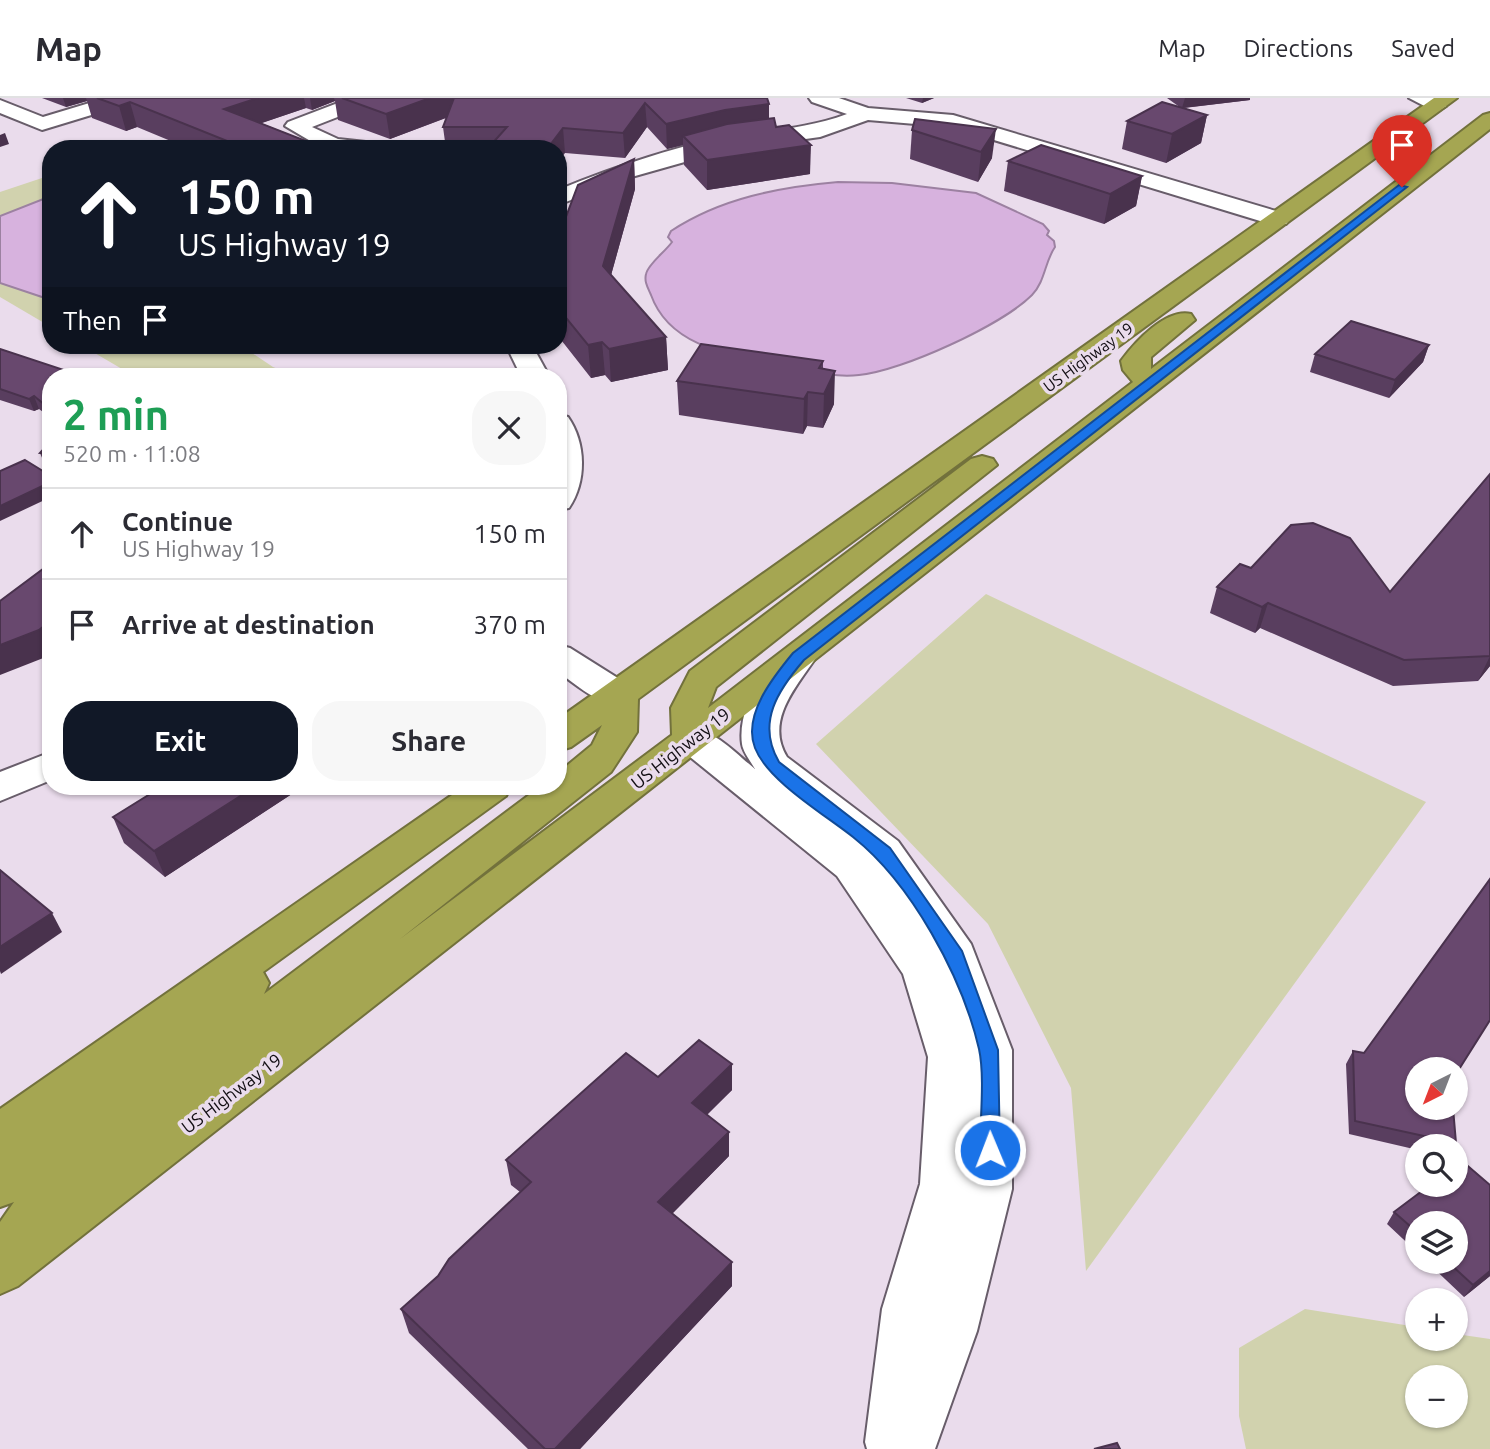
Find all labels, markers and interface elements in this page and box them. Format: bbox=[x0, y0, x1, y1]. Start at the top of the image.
text: Map bbox=[35, 30, 102, 67]
text: Map bbox=[1158, 35, 1205, 62]
text: Directions bbox=[1243, 35, 1353, 62]
text: Saved bbox=[1391, 35, 1455, 62]
pin bbox=[1372, 115, 1432, 187]
icon: arrive bbox=[1383, 126, 1421, 164]
icon: ahead bbox=[63, 168, 154, 259]
text: 150 m bbox=[178, 168, 315, 223]
text: US Highway 19 bbox=[178, 226, 391, 262]
icon: arrive bbox=[136, 301, 174, 339]
text: Then bbox=[63, 306, 122, 335]
street label: US Highway 19 bbox=[1040, 318, 1136, 396]
text: 2 min bbox=[63, 391, 169, 438]
button: close bbox=[472, 391, 546, 465]
text: 520 m · 11:08 bbox=[63, 441, 201, 466]
text: Continue bbox=[122, 507, 233, 536]
icon: ahead bbox=[63, 515, 101, 553]
text: 150 m bbox=[474, 519, 546, 548]
text: US Highway 19 bbox=[122, 536, 275, 561]
icon: arrive bbox=[63, 606, 101, 644]
text: Arrive at destination bbox=[122, 610, 375, 639]
text: 370 m bbox=[474, 610, 546, 639]
button: Exit bbox=[63, 701, 298, 781]
button: Share bbox=[312, 701, 546, 781]
street label: US Highway 19 bbox=[627, 703, 733, 793]
street label: US Highway 19 bbox=[177, 1049, 285, 1137]
north arrow bbox=[1405, 1057, 1468, 1120]
map controls bbox=[1405, 1057, 1468, 1428]
position arrow bbox=[953, 1113, 1027, 1187]
button: search bbox=[1405, 1134, 1468, 1197]
button: layers bbox=[1405, 1211, 1468, 1274]
button: + bbox=[1405, 1288, 1468, 1351]
button: − bbox=[1405, 1365, 1468, 1428]

